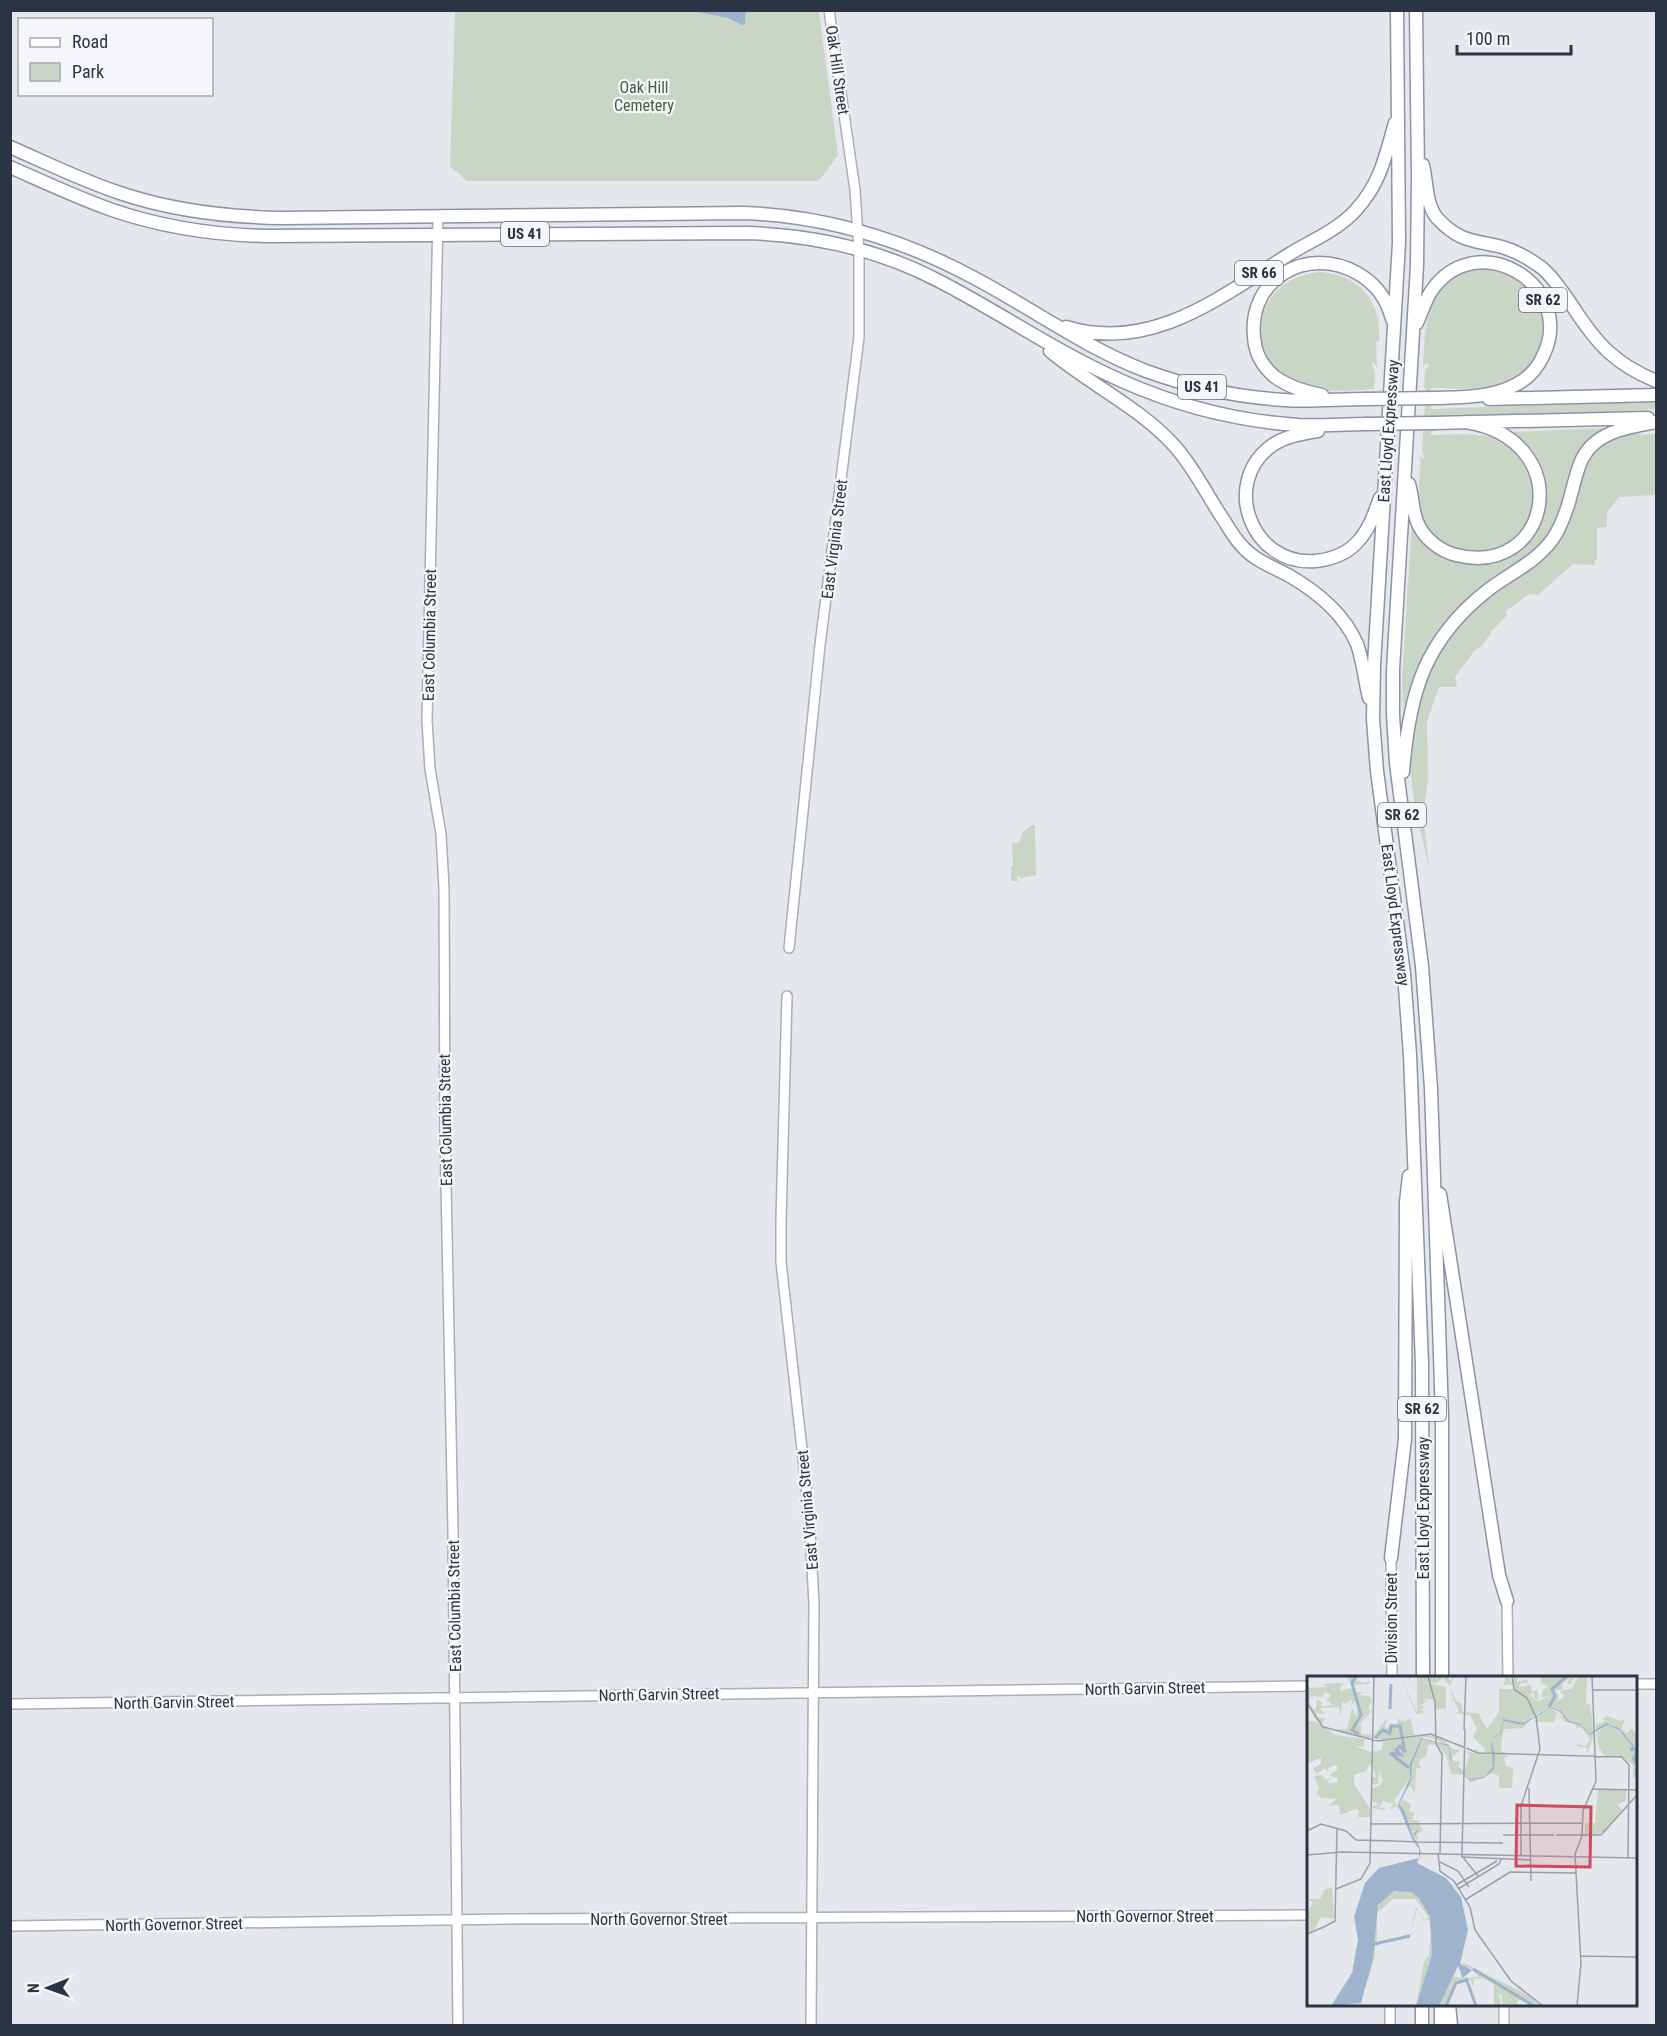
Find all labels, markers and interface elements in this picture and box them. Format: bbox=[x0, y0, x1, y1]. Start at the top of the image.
legend bbox=[18, 18, 213, 96]
scale bar bbox=[1457, 18, 1571, 56]
street label: Oak Hill Street bbox=[822, 24, 853, 116]
text: 100 m bbox=[1466, 28, 1510, 49]
text: Road bbox=[72, 31, 108, 52]
text: Park bbox=[72, 61, 104, 82]
park label: Oak Hill Cemetery bbox=[614, 78, 674, 115]
road number: US 41 bbox=[501, 222, 549, 246]
road number: SR 66 bbox=[1235, 261, 1283, 285]
road number: SR 62 bbox=[1519, 288, 1567, 312]
street label: East Lloyd Expressway bbox=[1374, 359, 1403, 503]
road number: US 41 bbox=[1178, 375, 1226, 399]
street label: East Virginia Street bbox=[818, 478, 851, 600]
street label: East Columbia Street bbox=[419, 568, 440, 701]
road number: SR 62 bbox=[1378, 803, 1426, 827]
street label: East Lloyd Expressway bbox=[1377, 843, 1414, 988]
street label: East Columbia Street bbox=[435, 1053, 456, 1186]
road number: SR 62 bbox=[1398, 1397, 1446, 1421]
street label: East Lloyd Expressway bbox=[1414, 1436, 1433, 1579]
street label: East Virginia Street bbox=[793, 1449, 822, 1571]
street label: East Columbia Street bbox=[444, 1539, 465, 1672]
street label: Division Street bbox=[1382, 1572, 1401, 1664]
inset map bbox=[1307, 1676, 1637, 2006]
street label: North Garvin Street bbox=[1084, 1678, 1206, 1699]
street label: North Garvin Street bbox=[598, 1684, 720, 1705]
street label: North Garvin Street bbox=[113, 1692, 235, 1713]
street label: North Governor Street bbox=[1076, 1907, 1214, 1926]
street label: North Governor Street bbox=[590, 1910, 728, 1929]
street label: North Governor Street bbox=[105, 1914, 243, 1935]
north arrow bbox=[18, 1958, 78, 2018]
text: N bbox=[24, 1983, 43, 1993]

